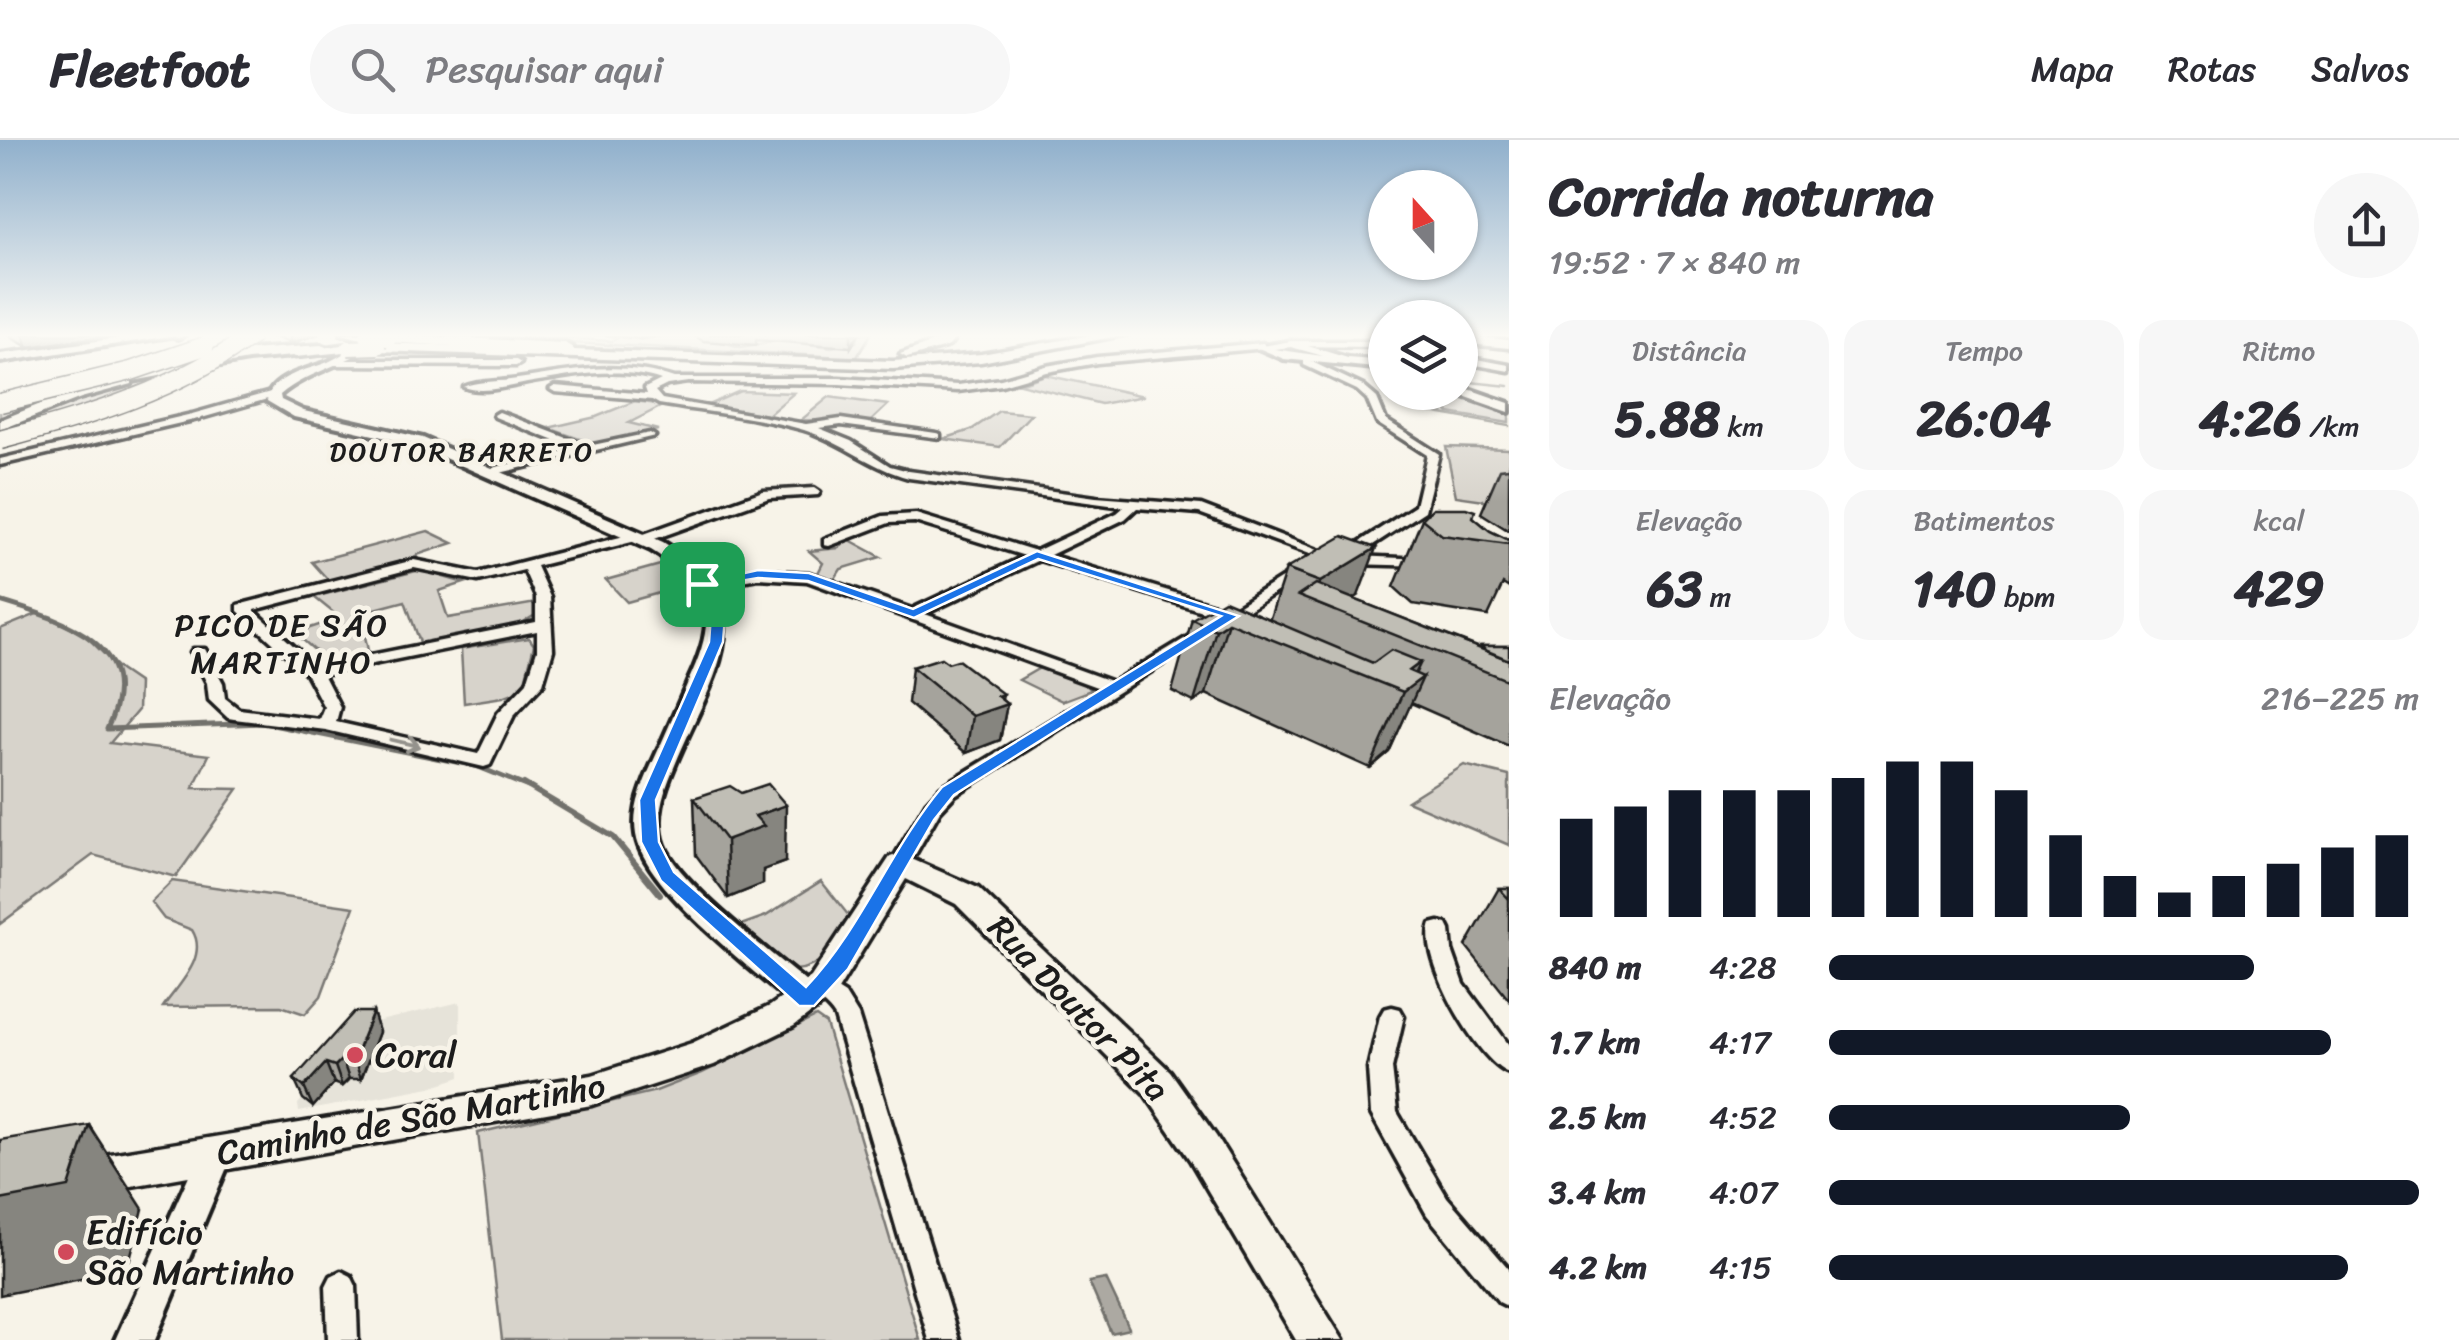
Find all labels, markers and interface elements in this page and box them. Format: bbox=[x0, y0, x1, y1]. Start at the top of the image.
search box bbox=[310, 24, 1010, 114]
text: Fleetfoot bbox=[50, 27, 250, 112]
text: Pesquisar aqui bbox=[425, 36, 663, 103]
text: Mapa bbox=[2031, 38, 2113, 100]
text: Rotas bbox=[2168, 38, 2256, 100]
text: Salvos bbox=[2311, 38, 2409, 100]
icon: search bbox=[345, 42, 400, 97]
text: Corrida noturna bbox=[1549, 148, 1933, 245]
north arrow bbox=[1368, 170, 1478, 280]
map controls bbox=[1368, 170, 1478, 410]
button: share bbox=[2314, 173, 2419, 278]
text: 19:52 · 7 × 840 m bbox=[1549, 234, 1800, 291]
button: layers bbox=[1368, 300, 1478, 410]
text: Distância bbox=[1632, 326, 1746, 375]
text: Tempo bbox=[1945, 326, 2023, 375]
text: Ritmo bbox=[2243, 326, 2315, 375]
text: 5.88 bbox=[1614, 375, 1720, 464]
text: 26:04 bbox=[1916, 375, 2052, 464]
text: 4:26 bbox=[2198, 375, 2302, 464]
text: km bbox=[1720, 402, 1764, 451]
text: /km bbox=[2302, 402, 2360, 451]
district label: DOUTOR BARRETO bbox=[329, 427, 595, 476]
text: Elevação bbox=[1636, 496, 1742, 545]
text: Batimentos bbox=[1913, 496, 2055, 545]
text: kcal bbox=[2254, 496, 2304, 545]
pin bbox=[660, 542, 745, 627]
text: 63 bbox=[1647, 545, 1703, 634]
text: 140 bbox=[1912, 545, 1997, 634]
text: 429 bbox=[2234, 545, 2324, 634]
icon: arrive bbox=[675, 557, 730, 612]
text: m bbox=[1703, 572, 1731, 621]
text: bpm bbox=[1997, 572, 2056, 621]
district label: PICO DE SÃO MARTINHO bbox=[174, 597, 390, 691]
text: Elevação bbox=[1549, 670, 1671, 727]
text: 216–225 m bbox=[2261, 670, 2419, 727]
one-way arrow bbox=[388, 735, 420, 753]
street label: Rua Doutor Pita bbox=[972, 899, 1186, 1117]
text: 840 m bbox=[1549, 939, 1641, 996]
text: 4:28 bbox=[1709, 939, 1776, 996]
text: 1.7 km bbox=[1549, 1014, 1641, 1071]
text: 4:17 bbox=[1709, 1014, 1771, 1071]
place label: Coral bbox=[375, 1024, 458, 1086]
marker: Coral bbox=[344, 1044, 366, 1066]
street label: Caminho de São Martinho bbox=[212, 1054, 610, 1184]
text: 2.5 km bbox=[1549, 1089, 1647, 1146]
text: 4:52 bbox=[1709, 1089, 1777, 1146]
text: 3.4 km bbox=[1549, 1164, 1646, 1221]
text: 4:07 bbox=[1709, 1164, 1777, 1221]
place label: Edifício São Martinho bbox=[86, 1201, 294, 1303]
text: 4.2 km bbox=[1549, 1239, 1647, 1296]
text: 4:15 bbox=[1709, 1239, 1772, 1296]
marker: Edifício São Martinho bbox=[55, 1241, 77, 1263]

